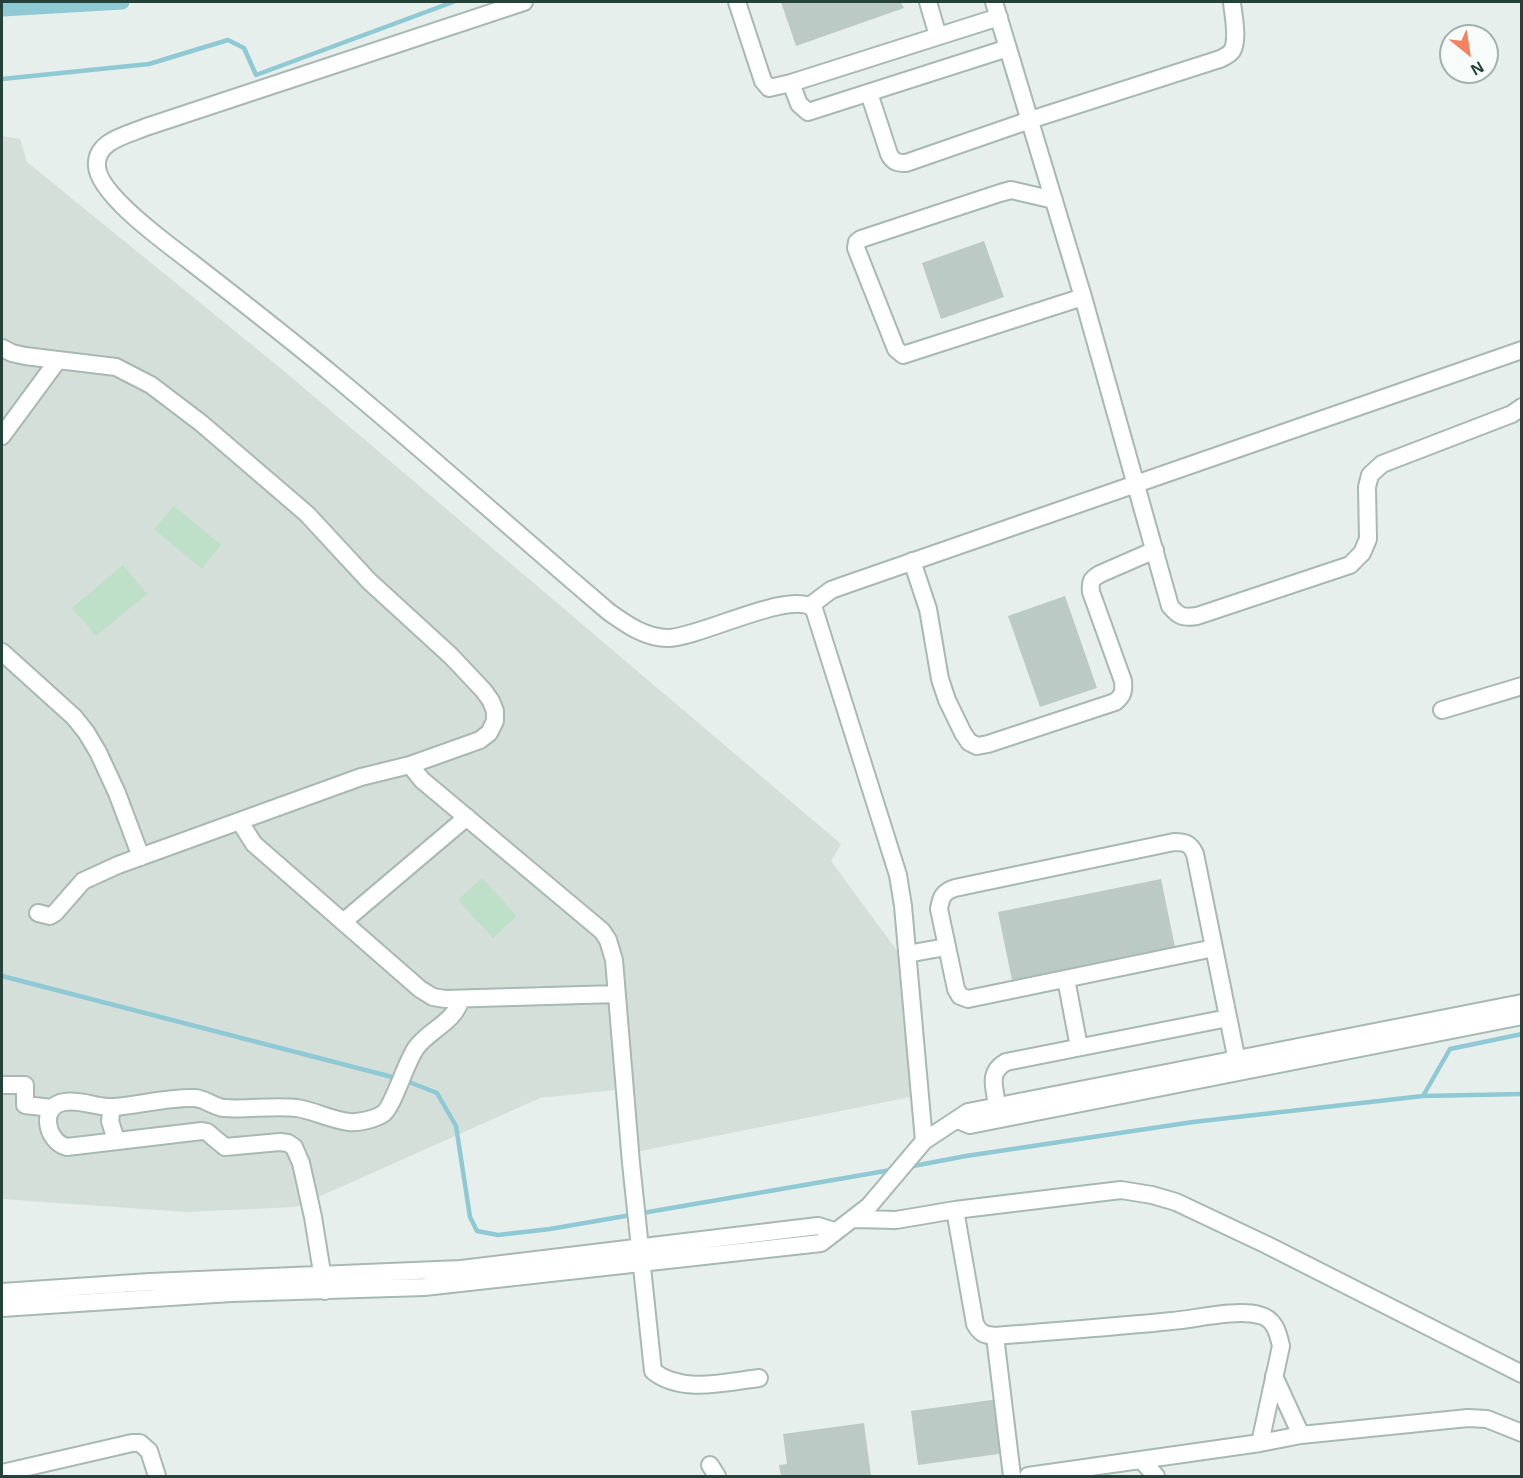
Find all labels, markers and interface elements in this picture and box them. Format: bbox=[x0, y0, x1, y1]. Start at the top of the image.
north arrow bbox=[1439, 24, 1499, 84]
text: N bbox=[1468, 58, 1487, 79]

